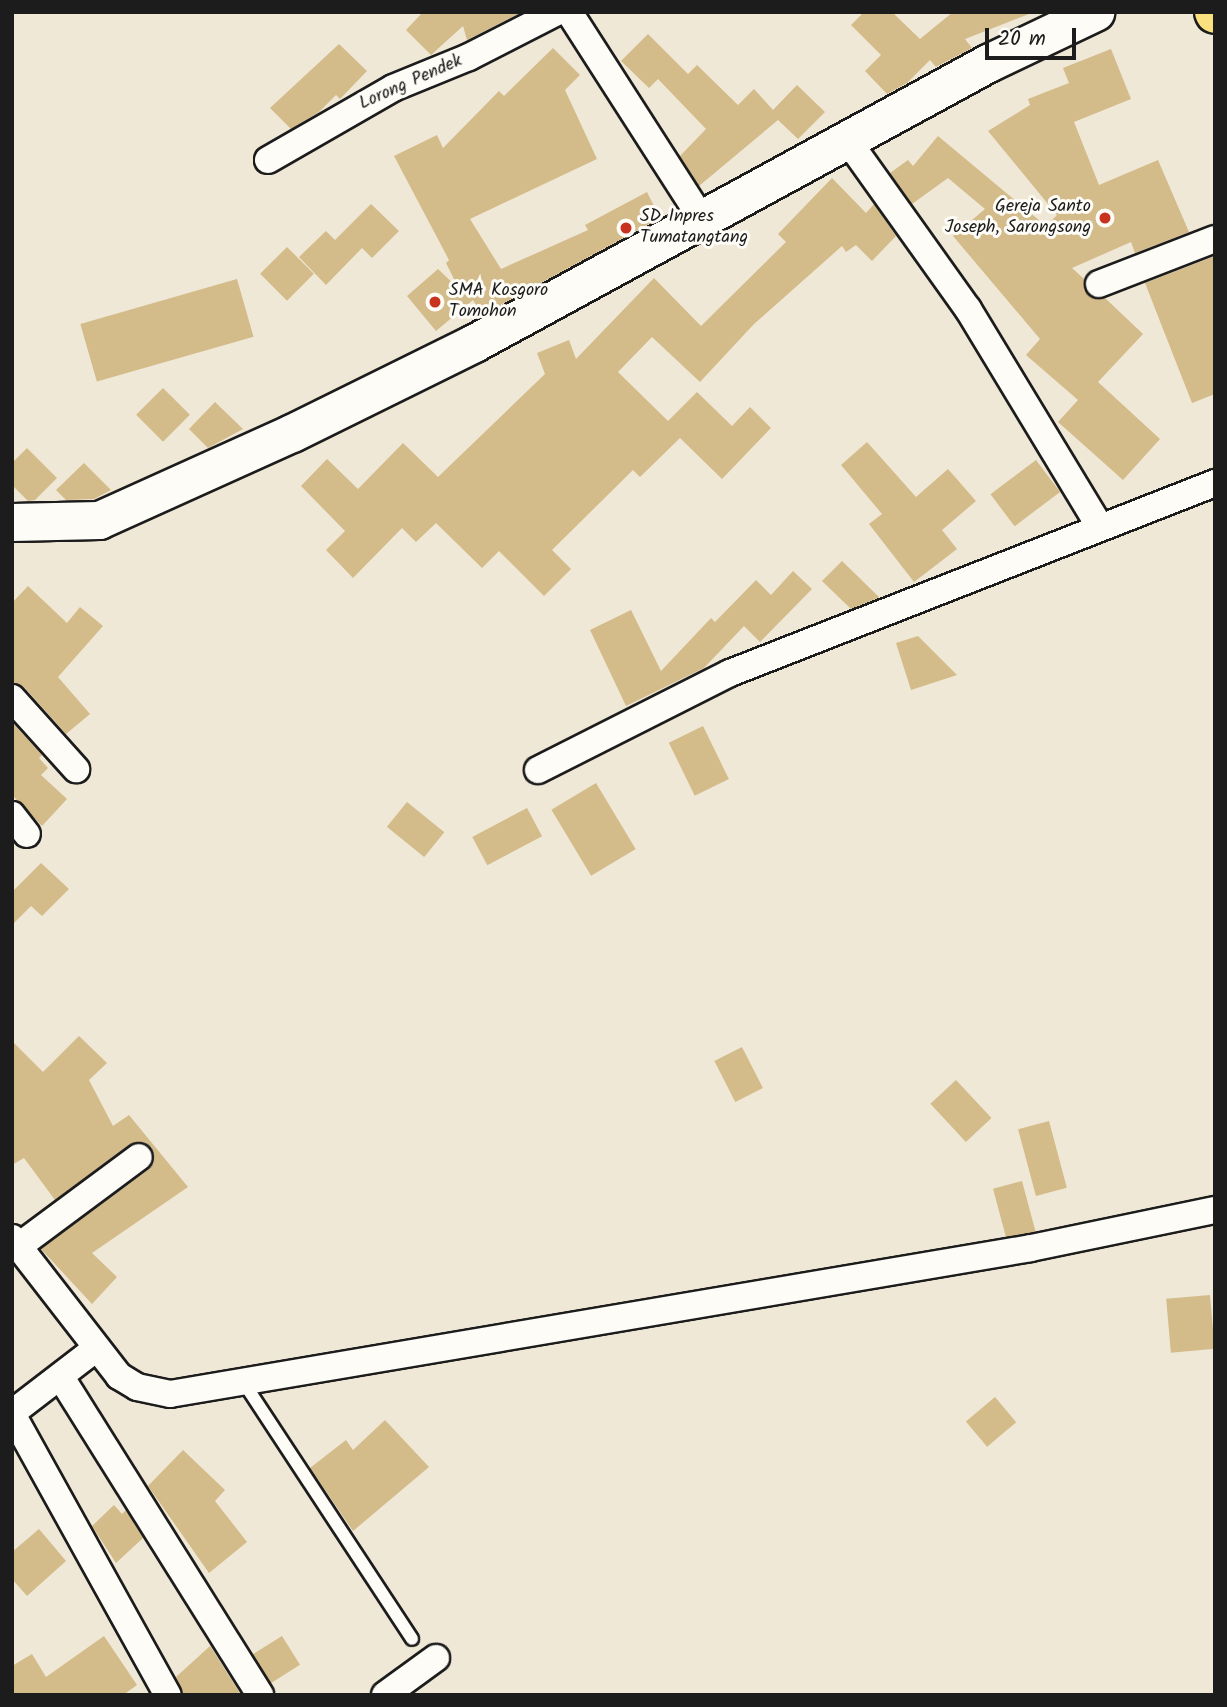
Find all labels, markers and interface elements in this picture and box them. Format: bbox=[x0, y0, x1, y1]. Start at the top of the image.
scale bar bbox=[989, 14, 1080, 58]
text: 20 m bbox=[998, 23, 1046, 56]
street label: Lorong Pendek bbox=[356, 51, 466, 115]
place label: Gereja Santo Joseph, Sarongsong bbox=[945, 197, 1091, 240]
place label: SD Inpres Tumatangtang bbox=[640, 207, 748, 249]
marker: Gereja Santo Joseph, Sarongsong bbox=[1097, 210, 1113, 226]
marker: SD Inpres Tumatangtang bbox=[618, 220, 634, 236]
place label: SMA Kosgoro Tomohon bbox=[449, 281, 548, 324]
marker: SMA Kosgoro Tomohon bbox=[427, 294, 443, 310]

